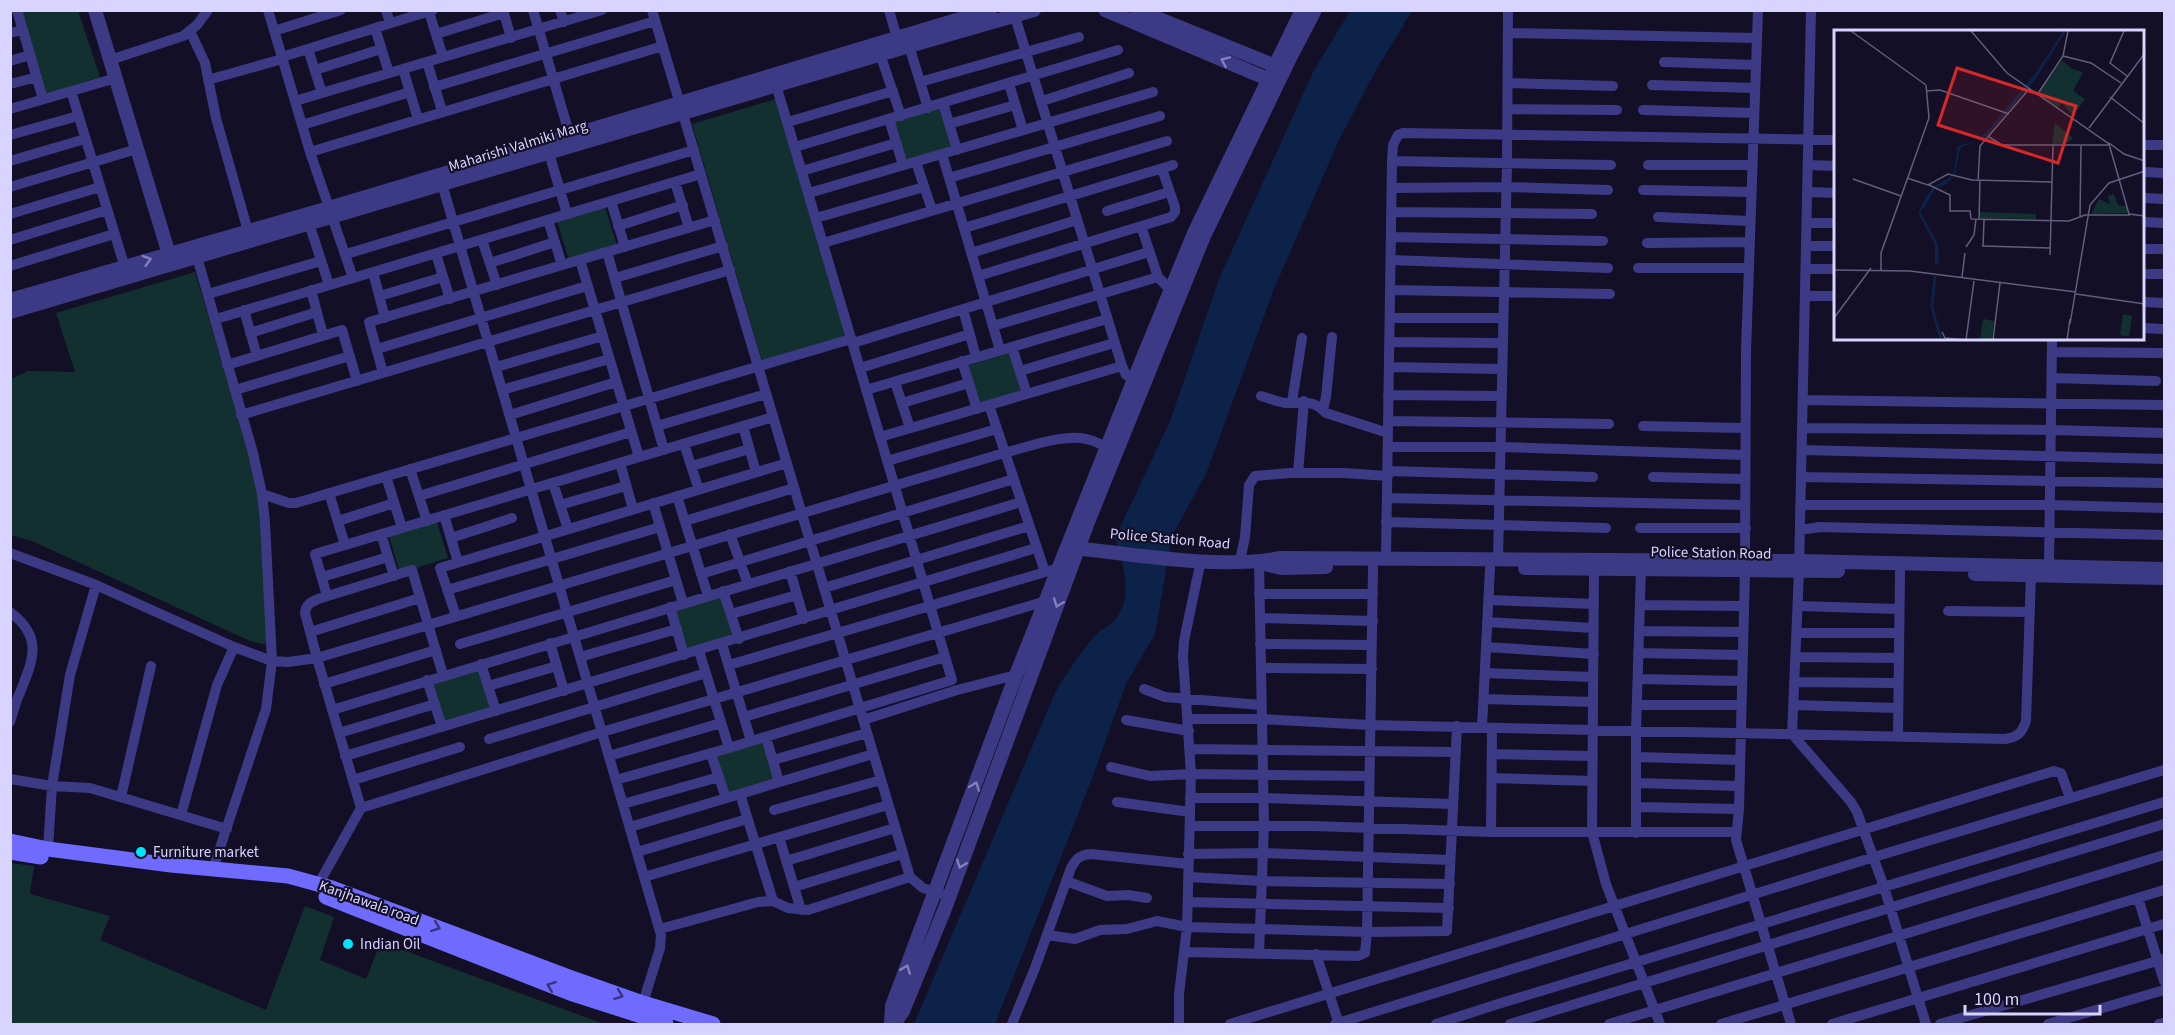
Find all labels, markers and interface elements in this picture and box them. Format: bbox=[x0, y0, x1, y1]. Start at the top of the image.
inset map bbox=[1834, 30, 2145, 340]
one-way arrow bbox=[1220, 56, 1231, 68]
street label: Maharishi Valmiki Marg bbox=[446, 115, 590, 177]
one-way arrow bbox=[141, 255, 152, 267]
street label: Police Station Road bbox=[1109, 523, 1231, 555]
street label: Police Station Road bbox=[1650, 541, 1772, 565]
one-way arrow bbox=[1053, 597, 1065, 608]
one-way arrow bbox=[967, 781, 980, 792]
place label: Furniture market bbox=[153, 842, 259, 863]
marker: Furniture market bbox=[134, 845, 148, 859]
one-way arrow bbox=[956, 858, 968, 869]
street label: Kanjhawala road bbox=[316, 875, 422, 931]
one-way arrow bbox=[430, 920, 441, 933]
place label: Indian Oil bbox=[360, 934, 421, 955]
marker: Indian Oil bbox=[341, 937, 355, 951]
one-way arrow bbox=[899, 964, 912, 974]
scale bar bbox=[1965, 978, 2100, 1016]
one-way arrow bbox=[546, 981, 557, 993]
one-way arrow bbox=[613, 987, 624, 1000]
text: 100 m bbox=[1974, 987, 2019, 1012]

